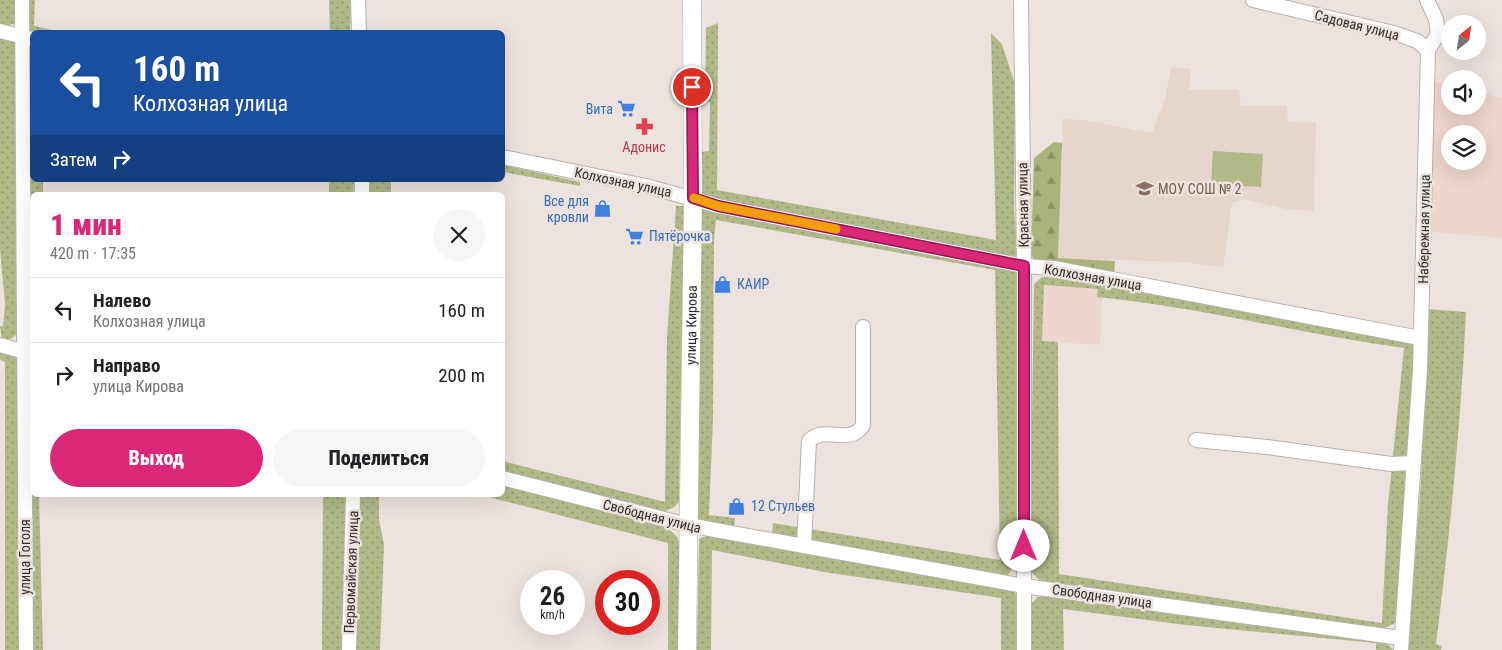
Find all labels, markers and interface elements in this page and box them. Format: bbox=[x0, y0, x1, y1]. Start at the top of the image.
street label: Садовая улица bbox=[1313, 7, 1401, 43]
north arrow bbox=[1441, 15, 1486, 60]
map controls bbox=[1441, 15, 1486, 170]
text: 160 m bbox=[133, 49, 220, 90]
icon: left bbox=[50, 50, 115, 115]
pin bbox=[671, 66, 713, 108]
button: sound bbox=[1441, 70, 1486, 115]
icon: arrive bbox=[678, 73, 706, 101]
text: Колхозная улица bbox=[133, 91, 288, 116]
supermarket icon: Вита bbox=[617, 99, 637, 119]
place label: Вита bbox=[586, 101, 613, 117]
pharmacy icon: Адонис bbox=[634, 117, 654, 137]
button: layers bbox=[1441, 125, 1486, 170]
place label: Адонис bbox=[622, 139, 666, 155]
icon: right bbox=[107, 145, 135, 173]
text: Затем bbox=[50, 148, 97, 171]
street label: Красная улица bbox=[1014, 162, 1032, 248]
street label: Колхозная улица bbox=[573, 164, 673, 200]
street label: Набережная улица bbox=[1415, 174, 1433, 284]
school or university icon: МОУ СОШ № 2 bbox=[1134, 179, 1154, 199]
place label: МОУ СОШ № 2 bbox=[1158, 181, 1241, 197]
place label: Все для кровли bbox=[544, 193, 589, 225]
shop icon: Все для кровли bbox=[593, 199, 613, 219]
text: 1 мин bbox=[50, 207, 122, 242]
button: close bbox=[433, 209, 485, 261]
supermarket icon: Пятёрочка bbox=[625, 226, 645, 246]
place label: Пятёрочка bbox=[649, 228, 711, 244]
text: 420 m · 17:35 bbox=[50, 244, 136, 263]
street label: Колхозная улица bbox=[1043, 261, 1143, 293]
shop icon: КАИР bbox=[713, 274, 733, 294]
place label: КАИР bbox=[737, 276, 770, 292]
street label: улица Кирова bbox=[683, 285, 700, 365]
text: Налево bbox=[93, 289, 151, 312]
icon: left bbox=[50, 296, 78, 324]
text: 160 m bbox=[438, 299, 485, 322]
text: Колхозная улица bbox=[93, 312, 206, 331]
text: Направо bbox=[93, 354, 160, 377]
icon: right bbox=[50, 361, 78, 389]
text: 200 m bbox=[438, 364, 485, 387]
text: улица Кирова bbox=[93, 377, 184, 396]
button: Выход bbox=[50, 429, 263, 487]
button: Поделиться bbox=[273, 429, 485, 487]
street label: Свободная улица bbox=[601, 496, 703, 536]
shop icon: 12 Стульев bbox=[727, 496, 747, 516]
place label: 12 Стульев bbox=[751, 498, 815, 514]
street label: Первомайская улица bbox=[341, 510, 361, 634]
street label: улица Гоголя bbox=[17, 519, 33, 595]
position arrow bbox=[997, 519, 1049, 571]
speed limit sign: 30 bbox=[595, 570, 660, 635]
street label: Свободная улица bbox=[1051, 581, 1153, 611]
text: 26 bbox=[540, 582, 565, 611]
text: km/h bbox=[540, 608, 565, 622]

